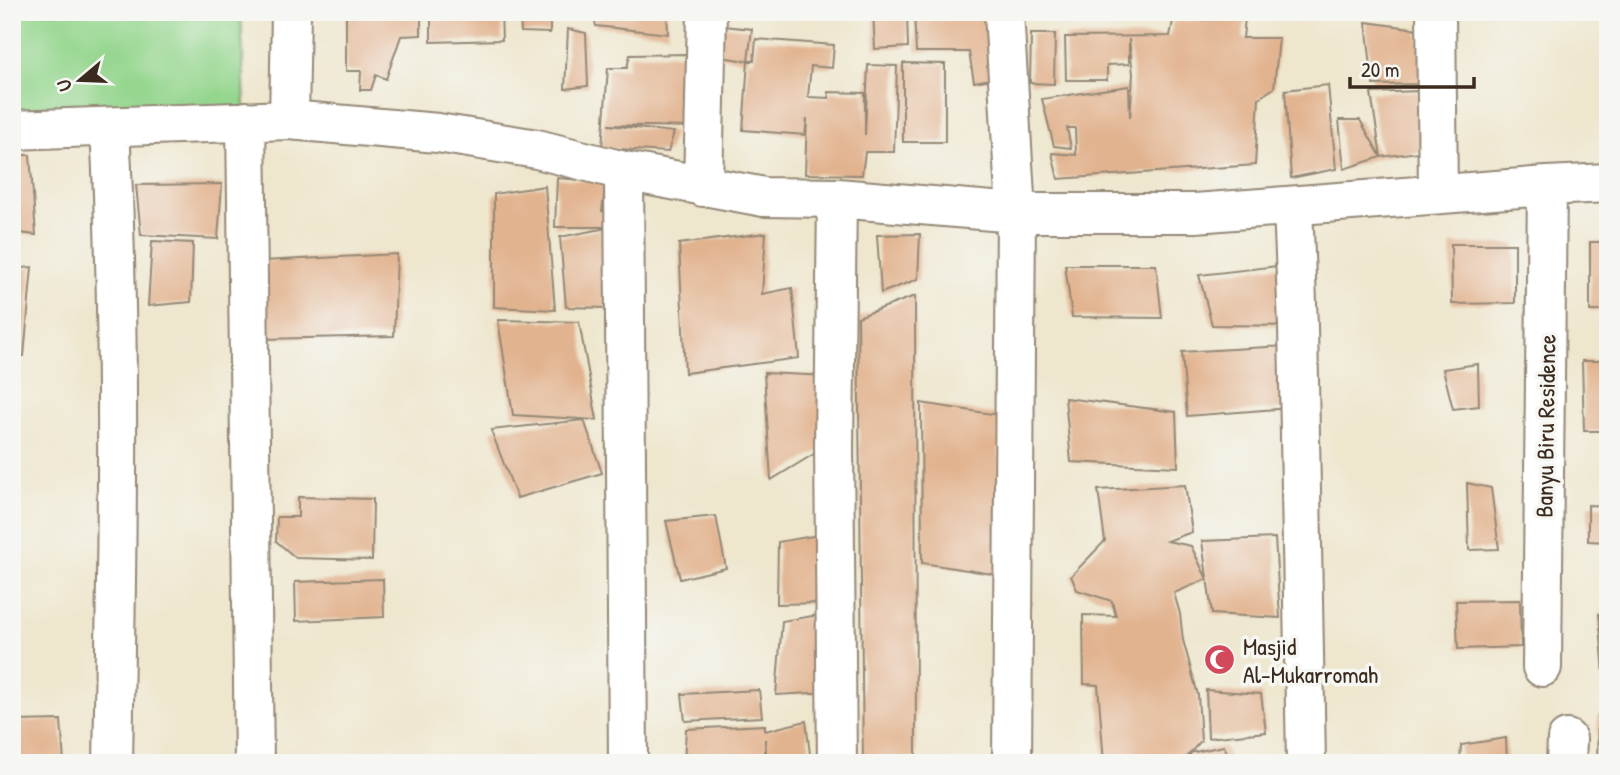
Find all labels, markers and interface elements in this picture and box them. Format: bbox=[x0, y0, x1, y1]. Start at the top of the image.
north arrow bbox=[46, 46, 116, 116]
scale bar bbox=[1350, 46, 1475, 90]
text: 20 m bbox=[1361, 55, 1399, 84]
text: U bbox=[50, 76, 78, 95]
street label: Banyu Biru Residence bbox=[1527, 334, 1563, 518]
place label: Masjid Al-Mukarromah bbox=[1243, 630, 1378, 690]
mosque icon: Masjid Al-Mukarromah bbox=[1203, 643, 1237, 677]

